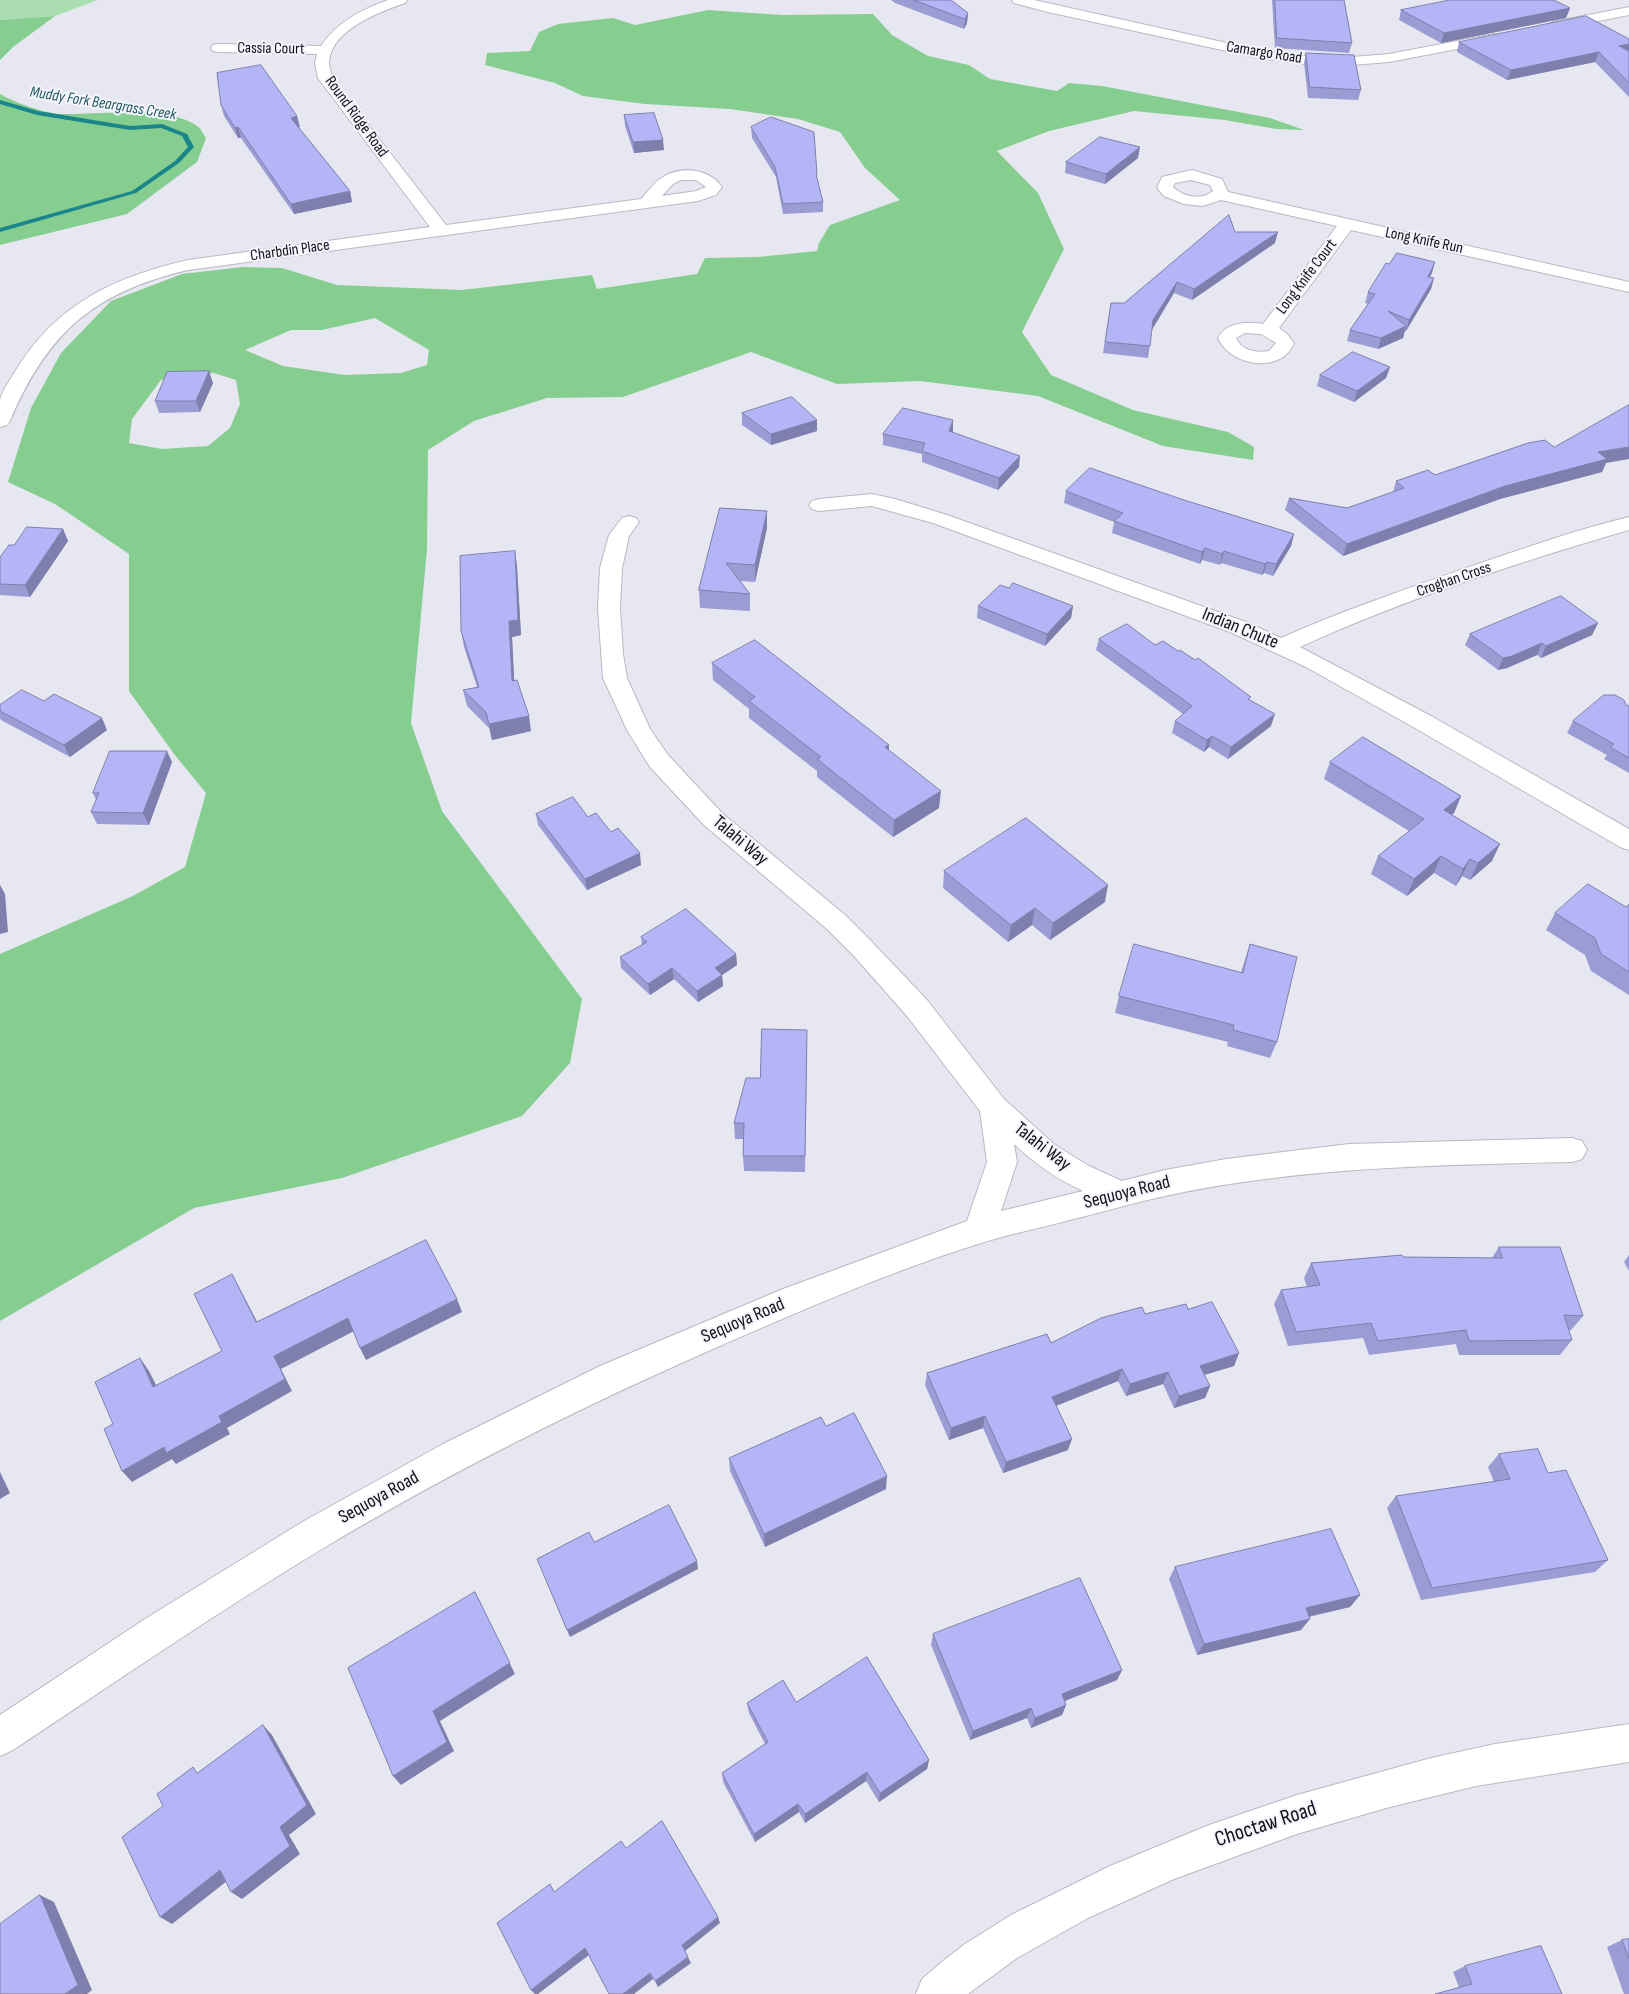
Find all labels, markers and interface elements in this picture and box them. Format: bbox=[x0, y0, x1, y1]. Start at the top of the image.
street label: Camargo Road bbox=[1225, 38, 1303, 68]
street label: Cassia Court bbox=[237, 39, 305, 59]
street label: Round Ridge Road bbox=[320, 73, 392, 161]
water label: Muddy Fork Beargrass Creek bbox=[28, 83, 178, 125]
street label: Long Knife Run bbox=[1383, 223, 1465, 259]
street label: Charbdin Place bbox=[249, 236, 331, 266]
street label: Long Knife Court bbox=[1273, 236, 1341, 318]
street label: Croghan Cross bbox=[1414, 558, 1494, 602]
street label: Indian Chute bbox=[1198, 603, 1282, 655]
street label: Talahi Way bbox=[708, 811, 772, 871]
street label: Talahi Way bbox=[1009, 1118, 1075, 1176]
street label: Sequoya Road bbox=[1081, 1171, 1173, 1215]
street label: Sequoya Road bbox=[698, 1293, 788, 1349]
street label: Sequoya Road bbox=[335, 1467, 423, 1529]
street label: Choctaw Road bbox=[1212, 1796, 1320, 1854]

